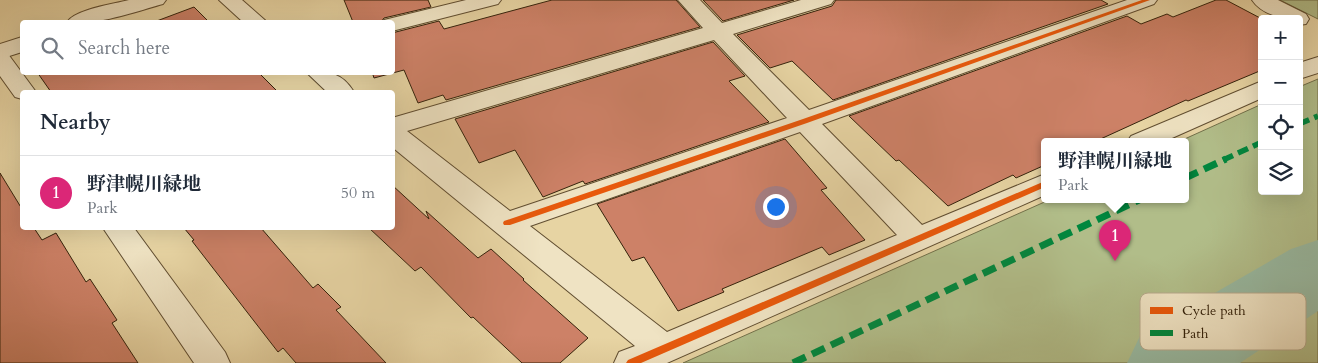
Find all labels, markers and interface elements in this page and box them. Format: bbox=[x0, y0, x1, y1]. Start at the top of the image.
map controls bbox=[1258, 15, 1303, 195]
button: + bbox=[1258, 15, 1303, 60]
search box bbox=[20, 20, 395, 75]
icon: search bbox=[38, 34, 66, 62]
text: Search here bbox=[78, 35, 170, 61]
button: − bbox=[1258, 60, 1303, 105]
button: locate bbox=[1258, 105, 1303, 150]
text: Nearby bbox=[40, 108, 111, 137]
popup bbox=[1041, 138, 1189, 203]
text: 野津幌川緑地 bbox=[1058, 148, 1172, 174]
button: layers bbox=[1258, 150, 1303, 195]
text: 野津幌川緑地 bbox=[87, 171, 201, 197]
text: Park bbox=[1058, 174, 1089, 196]
text: 1 bbox=[52, 182, 60, 204]
text: 50 m bbox=[341, 182, 375, 204]
your location bbox=[763, 194, 789, 220]
text: Park bbox=[87, 197, 118, 219]
pin: 1 bbox=[1099, 220, 1131, 261]
legend bbox=[1140, 293, 1306, 350]
text: Cycle path bbox=[1182, 301, 1246, 320]
text: Path bbox=[1182, 324, 1209, 343]

